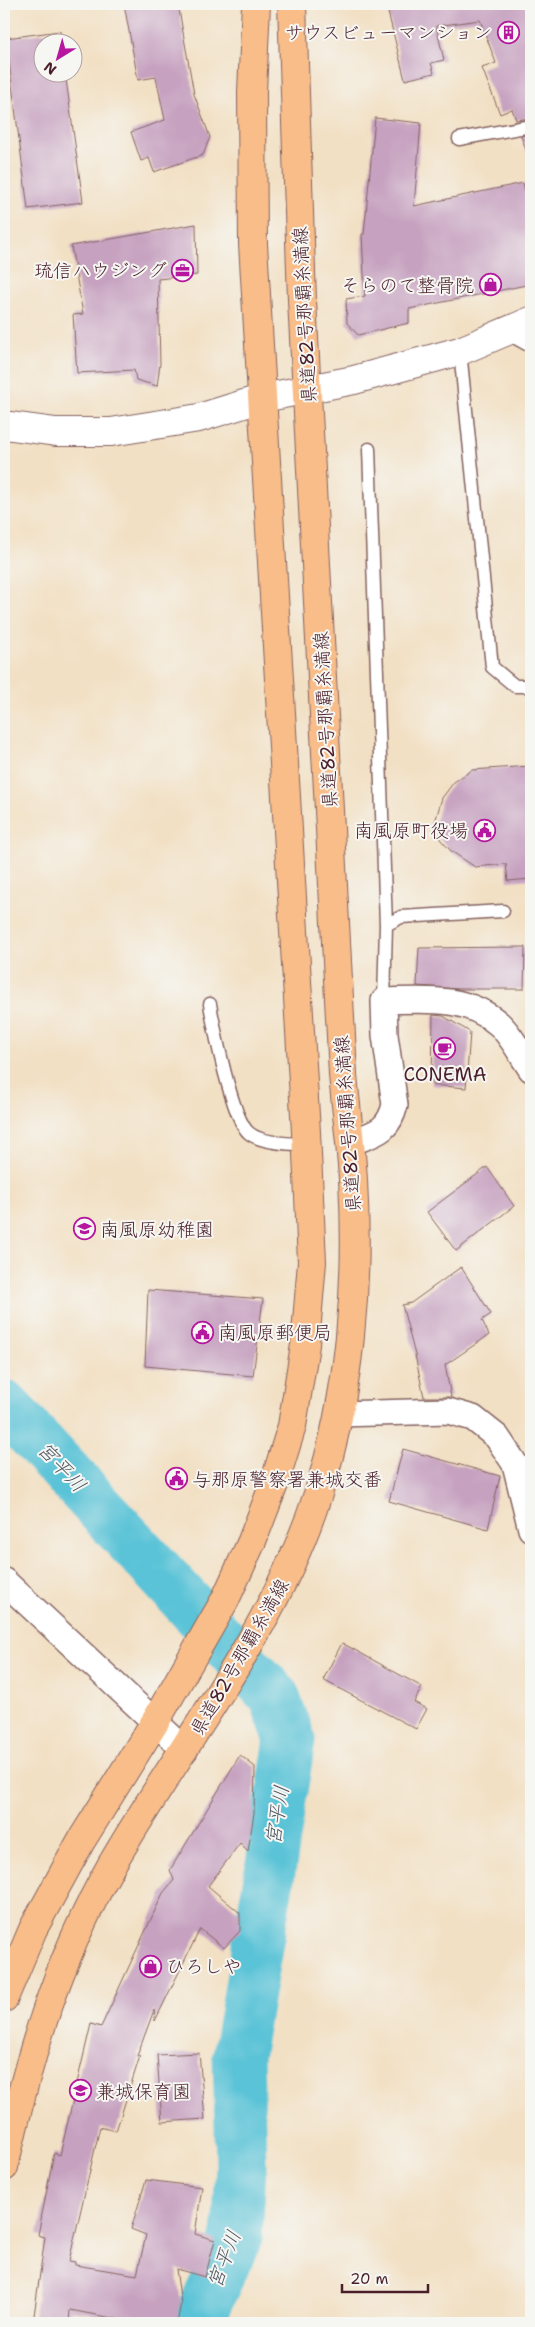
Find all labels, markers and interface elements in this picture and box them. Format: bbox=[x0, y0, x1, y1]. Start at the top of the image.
place label: サウスビューマンション bbox=[285, 20, 492, 45]
building icon: サウスビューマンション bbox=[496, 20, 520, 44]
north arrow bbox=[32, 32, 82, 82]
text: N bbox=[40, 58, 60, 79]
street label: 県道82号那覇糸満線 bbox=[287, 226, 322, 404]
place label: 琉信ハウジング bbox=[34, 258, 167, 283]
office icon: 琉信ハウジング bbox=[171, 258, 195, 282]
place label: そらのて整骨院 bbox=[341, 273, 474, 298]
shop icon: そらのて整骨院 bbox=[478, 273, 502, 297]
street label: 県道82号那覇糸満線 bbox=[308, 631, 343, 809]
place label: 南風原町役場 bbox=[354, 818, 468, 843]
public building icon: 南風原町役場 bbox=[472, 818, 496, 842]
street label: 県道82号那覇糸満線 bbox=[329, 1035, 366, 1213]
cafe icon: CONEMA bbox=[433, 1036, 457, 1060]
place label: CONEMA bbox=[404, 1062, 487, 1087]
school or university icon: 南風原幼稚園 bbox=[72, 1217, 96, 1241]
place label: 南風原幼稚園 bbox=[100, 1217, 214, 1242]
public building icon: 南風原郵便局 bbox=[190, 1320, 214, 1344]
place label: 南風原郵便局 bbox=[218, 1320, 332, 1345]
water label: 宮平川 bbox=[32, 1436, 92, 1498]
public building icon: 与那原警察署兼城交番 bbox=[164, 1467, 188, 1491]
place label: 与那原警察署兼城交番 bbox=[192, 1467, 382, 1492]
street label: 県道82号那覇糸満線 bbox=[184, 1574, 295, 1740]
water label: 宮平川 bbox=[259, 1783, 295, 1847]
shop icon: ひろしや bbox=[138, 1954, 162, 1978]
place label: ひろしや bbox=[166, 1954, 242, 1979]
school or university icon: 兼城保育園 bbox=[68, 2079, 92, 2103]
place label: 兼城保育園 bbox=[96, 2079, 191, 2104]
water label: 宮平川 bbox=[201, 2226, 247, 2292]
scale bar bbox=[342, 2262, 429, 2294]
text: 20 m bbox=[350, 2269, 389, 2289]

